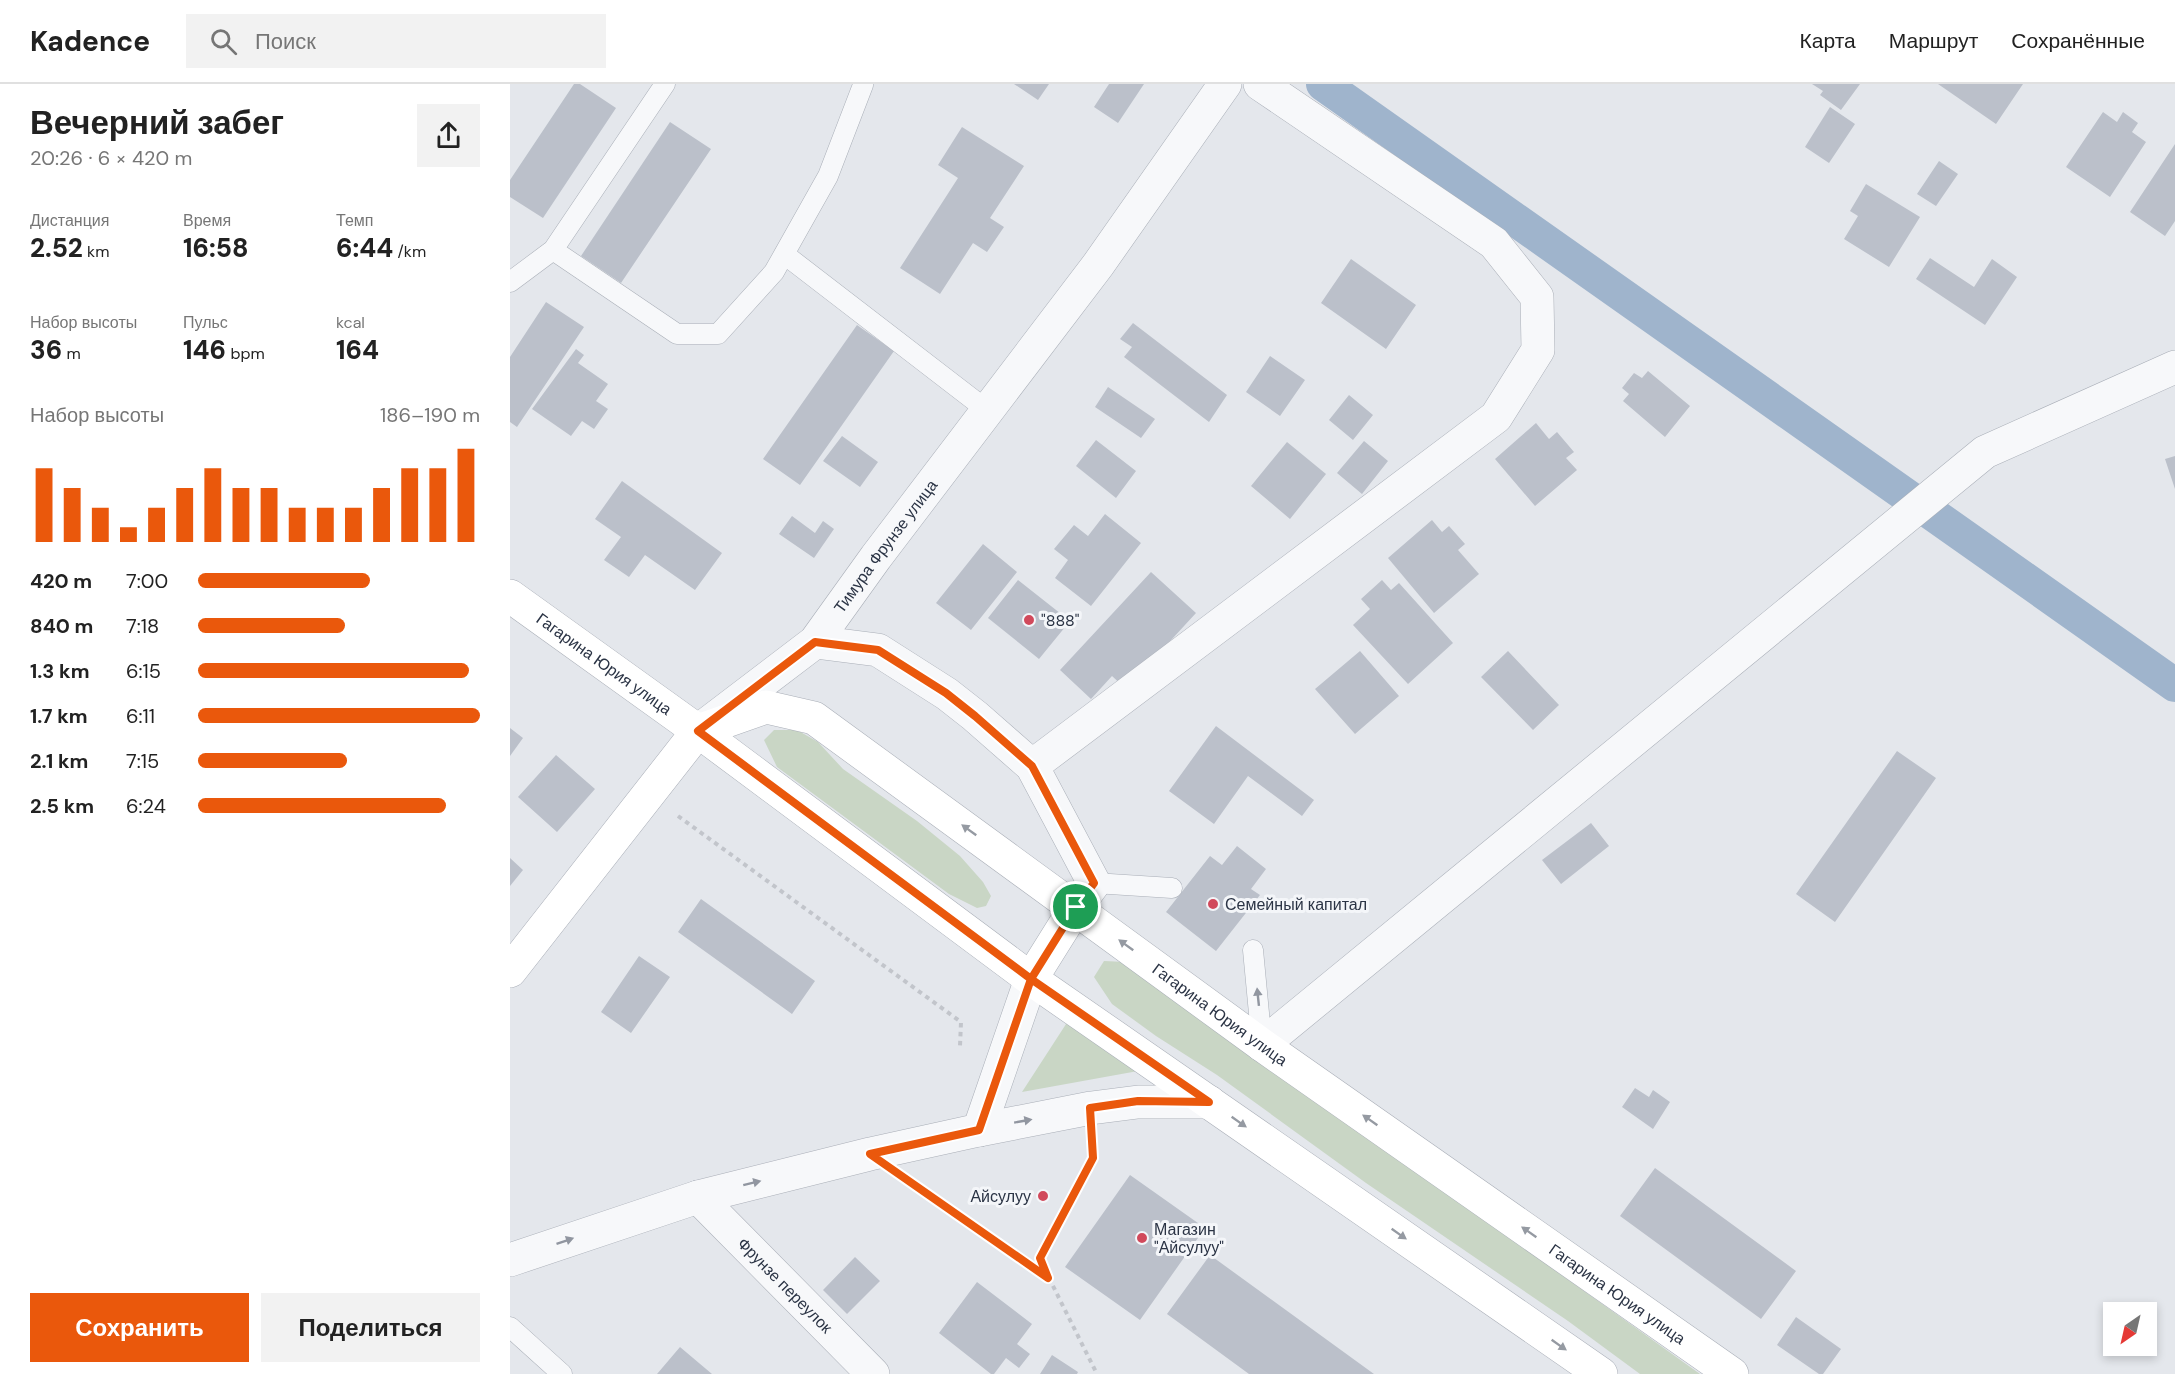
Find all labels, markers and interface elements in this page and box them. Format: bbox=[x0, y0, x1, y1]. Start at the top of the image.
search box bbox=[186, 14, 606, 68]
text: Kadence bbox=[30, 23, 150, 60]
icon: search bbox=[207, 25, 240, 58]
text: Поиск bbox=[255, 27, 316, 56]
text: Карта bbox=[1800, 27, 1856, 55]
text: Маршрут bbox=[1889, 27, 1978, 55]
text: Сохранённые bbox=[2011, 27, 2145, 55]
text: Вечерний забег bbox=[30, 101, 284, 144]
button: share bbox=[417, 104, 480, 167]
text: 20:26 · 6 × 420 m bbox=[30, 145, 192, 171]
text: Дистанция bbox=[30, 210, 109, 231]
text: Время bbox=[183, 210, 231, 231]
text: Темп bbox=[336, 210, 373, 231]
text: 2.52 bbox=[30, 231, 83, 265]
text: 16:58 bbox=[183, 231, 249, 265]
text: 6:44 bbox=[336, 231, 393, 265]
text: km bbox=[83, 241, 109, 262]
text: /km bbox=[393, 241, 426, 262]
text: Набор высоты bbox=[30, 312, 137, 333]
text: Пульс bbox=[183, 312, 228, 333]
text: kcal bbox=[336, 312, 365, 333]
text: 36 bbox=[30, 333, 62, 367]
text: 146 bbox=[183, 333, 226, 367]
text: 164 bbox=[336, 333, 379, 367]
text: m bbox=[62, 343, 81, 364]
text: bpm bbox=[226, 343, 265, 364]
text: Набор высоты bbox=[30, 402, 164, 428]
text: 186–190 m bbox=[380, 402, 480, 428]
street label: Тимура Фрунзе улица bbox=[829, 475, 942, 617]
text: 420 m bbox=[30, 568, 92, 594]
text: 7:00 bbox=[126, 568, 168, 594]
street label: Гагарина Юрия улица bbox=[532, 608, 676, 720]
place label: "888" bbox=[1041, 610, 1080, 631]
text: 840 m bbox=[30, 613, 93, 639]
text: 7:18 bbox=[126, 613, 159, 639]
marker: "888" bbox=[1022, 613, 1036, 627]
text: 1.3 km bbox=[30, 658, 89, 684]
text: 6:15 bbox=[126, 658, 161, 684]
text: 1.7 km bbox=[30, 703, 88, 729]
text: 6:11 bbox=[126, 703, 155, 729]
text: 2.1 km bbox=[30, 748, 88, 774]
text: 7:15 bbox=[126, 748, 159, 774]
text: 2.5 km bbox=[30, 793, 94, 819]
text: 6:24 bbox=[126, 793, 166, 819]
one-way arrow bbox=[961, 824, 977, 836]
pin bbox=[1050, 881, 1101, 932]
icon: arrive bbox=[1059, 890, 1092, 923]
place label: Семейный капитал bbox=[1225, 894, 1367, 915]
marker: Семейный капитал bbox=[1206, 897, 1220, 911]
one-way arrow bbox=[1119, 939, 1134, 951]
street label: Гагарина Юрия улица bbox=[1148, 959, 1292, 1071]
one-way arrow bbox=[1253, 988, 1263, 1007]
one-way arrow bbox=[1362, 1114, 1378, 1126]
one-way arrow bbox=[1014, 1117, 1033, 1126]
one-way arrow bbox=[1230, 1117, 1247, 1128]
one-way arrow bbox=[742, 1178, 761, 1188]
place label: Айсулуу bbox=[970, 1186, 1031, 1207]
marker: Айсулуу bbox=[1036, 1189, 1050, 1203]
place label: Магазин "Айсулуу" bbox=[1154, 1219, 1224, 1258]
one-way arrow bbox=[1522, 1226, 1538, 1238]
one-way arrow bbox=[1391, 1228, 1407, 1239]
marker: Магазин "Айсулуу" bbox=[1135, 1231, 1149, 1245]
street label: Фрунзе переулок bbox=[733, 1233, 837, 1339]
one-way arrow bbox=[557, 1236, 575, 1246]
street label: Гагарина Юрия улица bbox=[1545, 1239, 1690, 1349]
button: Сохранить bbox=[30, 1293, 249, 1362]
button: Поделиться bbox=[261, 1293, 480, 1362]
north arrow bbox=[2103, 1302, 2157, 1356]
map controls bbox=[2103, 1302, 2157, 1356]
one-way arrow bbox=[1551, 1339, 1567, 1350]

